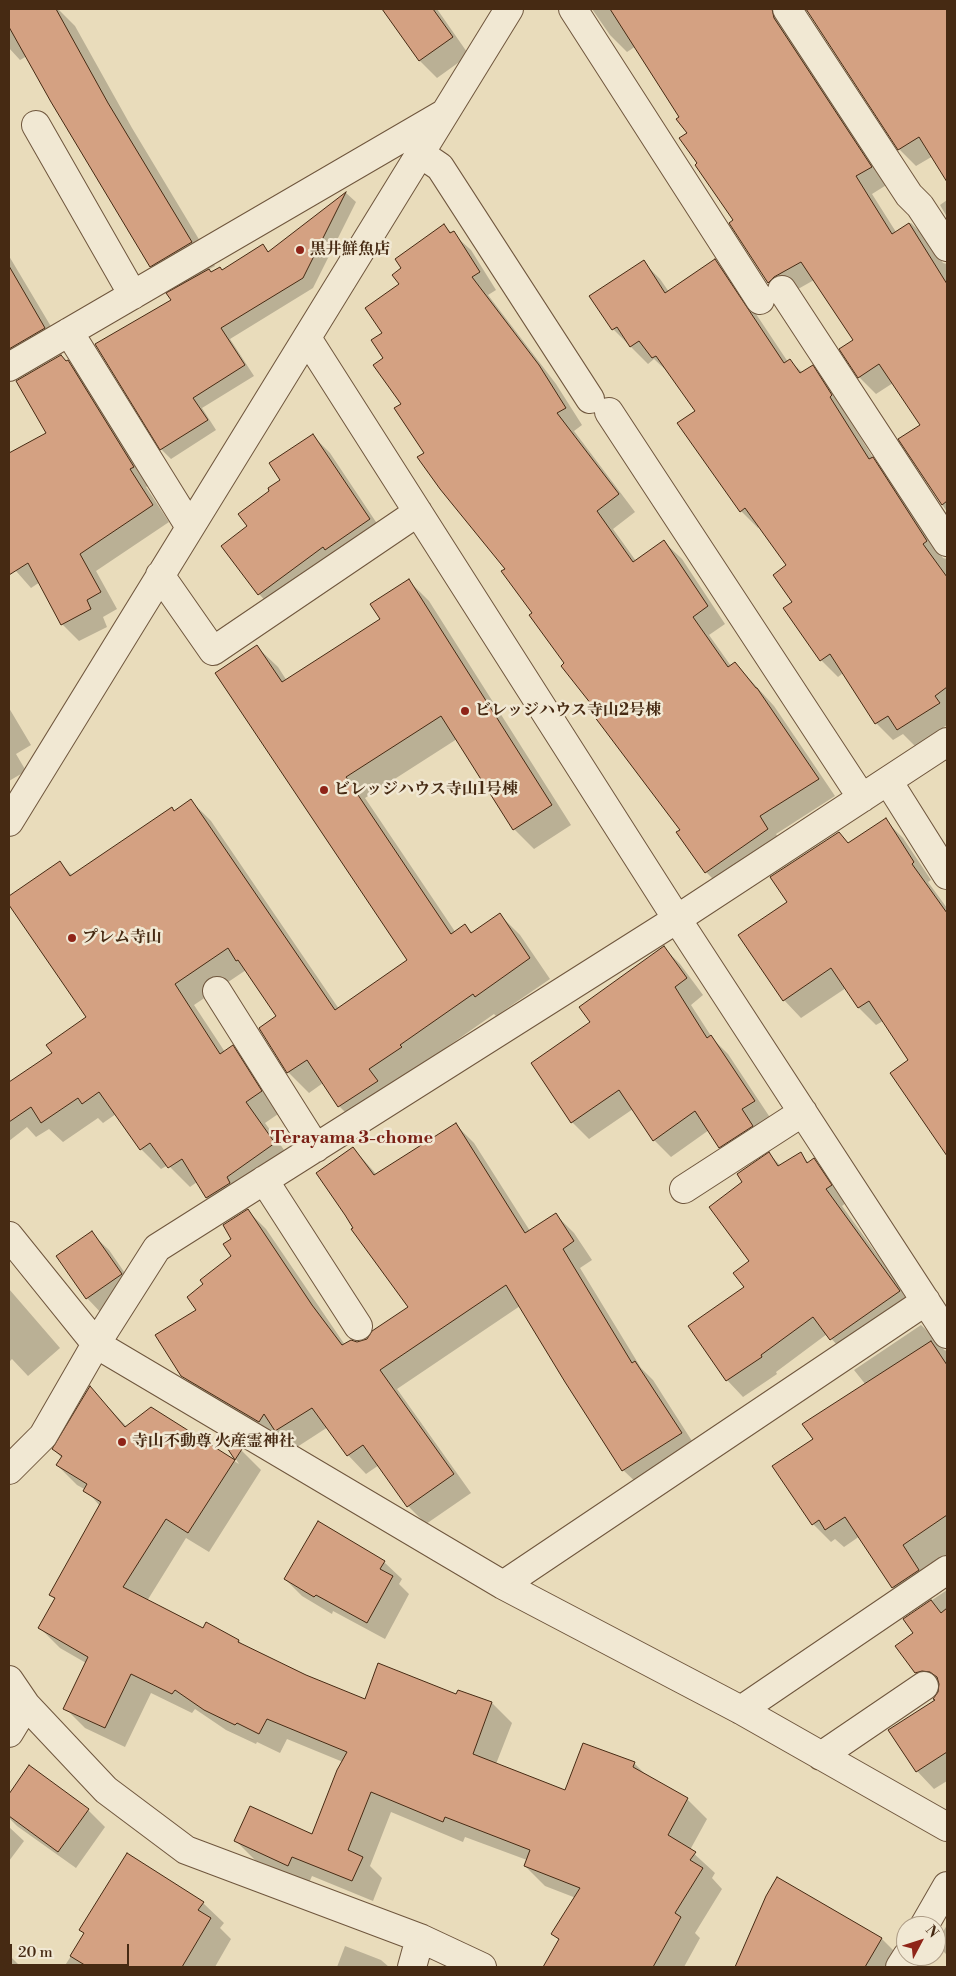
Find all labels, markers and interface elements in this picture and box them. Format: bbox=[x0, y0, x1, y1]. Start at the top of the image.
place label: 黒井鮮魚店 bbox=[310, 240, 390, 260]
marker: 黒井鮮魚店 bbox=[294, 244, 306, 256]
place label: ビレッジハウス寺山2号棟 bbox=[475, 701, 661, 721]
marker: ビレッジハウス寺山2号棟 bbox=[459, 705, 471, 717]
place label: ビレッジハウス寺山1号棟 bbox=[334, 780, 518, 800]
marker: ビレッジハウス寺山1号棟 bbox=[318, 784, 330, 796]
place label: プレム寺山 bbox=[82, 928, 162, 948]
marker: プレム寺山 bbox=[66, 932, 78, 944]
district label: Terayama 3-chome bbox=[271, 1128, 433, 1150]
place label: 寺山不動尊 火産霊神社 bbox=[132, 1432, 295, 1452]
marker: 寺山不動尊 火産霊神社 bbox=[116, 1436, 128, 1448]
north arrow bbox=[896, 1916, 946, 1966]
text: N bbox=[921, 1922, 942, 1942]
scale bar bbox=[12, 1934, 131, 1966]
text: 20 m bbox=[18, 1943, 53, 1962]

